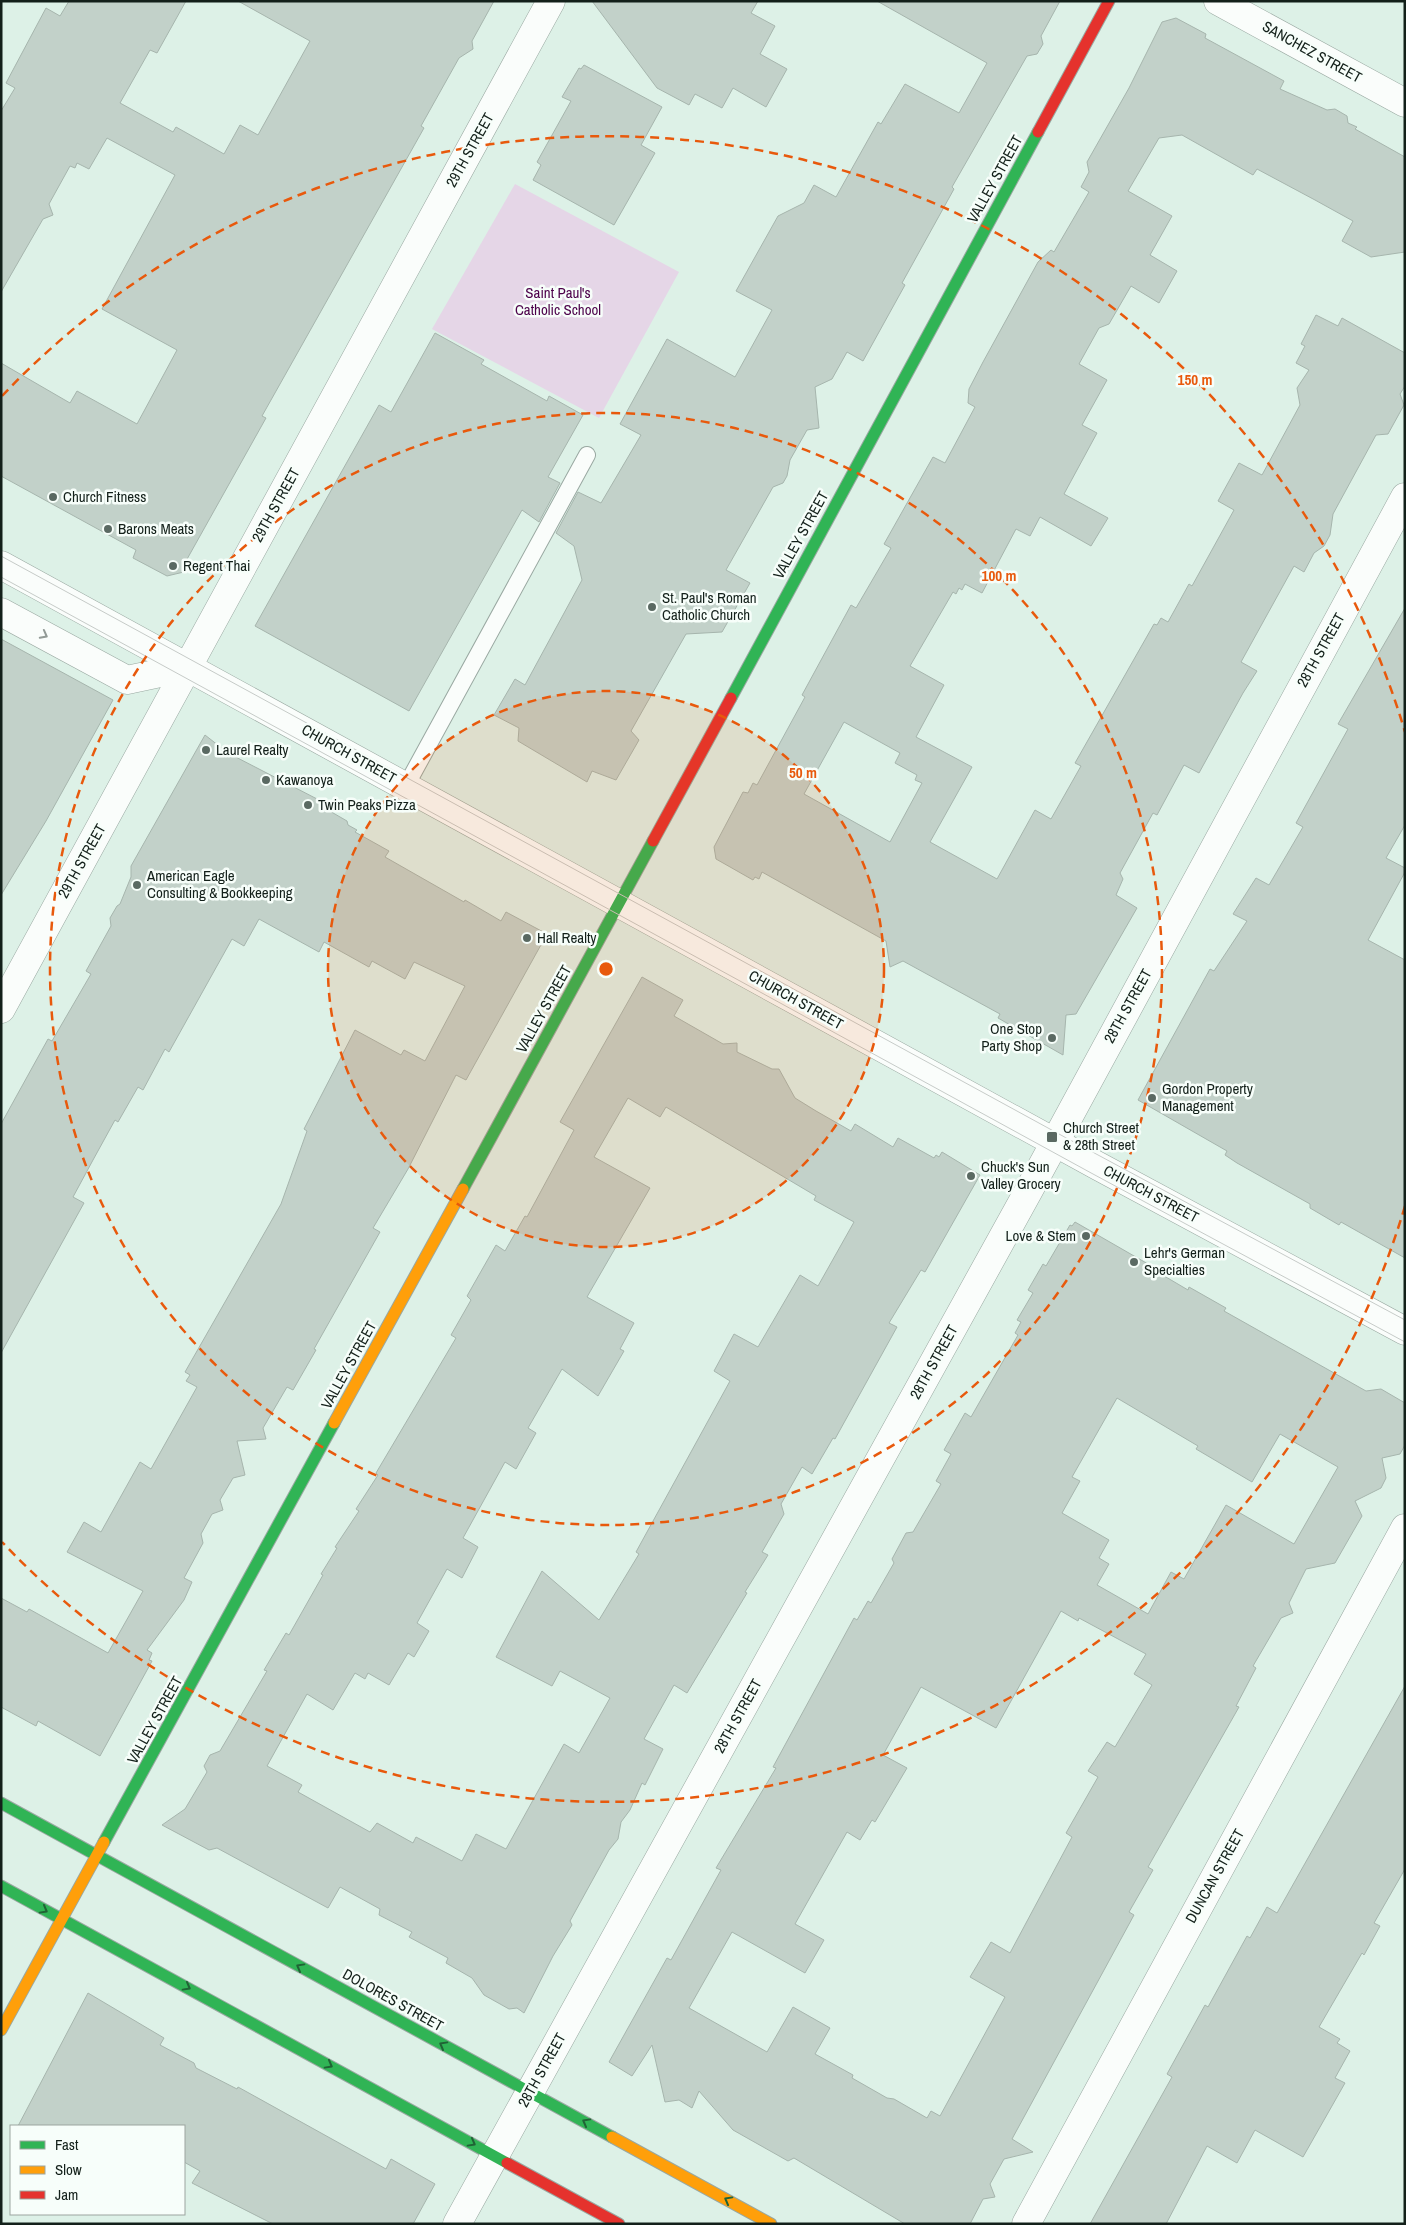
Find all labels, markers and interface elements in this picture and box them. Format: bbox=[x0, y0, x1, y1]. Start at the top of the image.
street label: SANCHEZ STREET bbox=[1259, 16, 1366, 88]
street label: 29TH STREET bbox=[440, 108, 499, 191]
street label: VALLEY STREET bbox=[962, 131, 1028, 226]
park label: Saint Paul's Catholic School bbox=[515, 282, 601, 320]
text: 150 m bbox=[1178, 369, 1212, 390]
street label: 29TH STREET bbox=[246, 463, 305, 546]
place label: Church Fitness bbox=[63, 486, 146, 507]
street label: VALLEY STREET bbox=[768, 487, 834, 582]
marker: Church Fitness bbox=[47, 491, 59, 503]
place label: Barons Meats bbox=[118, 518, 194, 539]
marker: Barons Meats bbox=[102, 523, 114, 535]
place label: Regent Thai bbox=[183, 555, 251, 576]
marker: Regent Thai bbox=[167, 560, 179, 572]
text: 100 m bbox=[982, 565, 1016, 586]
place label: St. Paul's Roman Catholic Church bbox=[662, 587, 757, 625]
marker: St. Paul's Roman Catholic Church bbox=[646, 601, 658, 613]
street label: 28TH STREET bbox=[1291, 608, 1350, 691]
one-way arrow bbox=[39, 629, 48, 639]
street label: CHURCH STREET bbox=[298, 719, 401, 788]
place label: Laurel Realty bbox=[216, 739, 289, 760]
marker: Laurel Realty bbox=[200, 744, 212, 756]
text: 50 m bbox=[789, 762, 817, 783]
place label: Kawanoya bbox=[276, 769, 334, 790]
marker: Kawanoya bbox=[260, 774, 272, 786]
place label: Twin Peaks Pizza bbox=[318, 794, 416, 815]
marker: Twin Peaks Pizza bbox=[302, 799, 314, 811]
street label: 29TH STREET bbox=[52, 819, 111, 902]
place label: American Eagle Consulting & Bookkeeping bbox=[146, 865, 293, 903]
marker: American Eagle Consulting & Bookkeeping bbox=[131, 879, 143, 891]
place label: Hall Realty bbox=[537, 927, 597, 948]
marker: Hall Realty bbox=[521, 932, 533, 944]
centre of rings bbox=[597, 960, 615, 978]
street label: VALLEY STREET bbox=[511, 961, 577, 1056]
street label: 28TH STREET bbox=[1098, 964, 1157, 1047]
street label: CHURCH STREET bbox=[745, 965, 848, 1034]
place label: One Stop Party Shop bbox=[981, 1018, 1042, 1056]
marker: One Stop Party Shop bbox=[1046, 1032, 1058, 1044]
place label: Gordon Property Management bbox=[1162, 1078, 1254, 1116]
marker: Gordon Property Management bbox=[1146, 1092, 1158, 1104]
place label: Church Street & 28th Street bbox=[1063, 1117, 1139, 1155]
marker: Church Street & 28th Street bbox=[1045, 1130, 1059, 1144]
place label: Chuck's Sun Valley Grocery bbox=[981, 1156, 1062, 1194]
street label: CHURCH STREET bbox=[1100, 1160, 1203, 1228]
marker: Chuck's Sun Valley Grocery bbox=[965, 1170, 977, 1182]
place label: Love & Stem bbox=[1006, 1225, 1076, 1246]
marker: Love & Stem bbox=[1080, 1230, 1092, 1242]
place label: Lehr's German Specialties bbox=[1144, 1242, 1225, 1280]
marker: Lehr's German Specialties bbox=[1128, 1256, 1140, 1268]
street label: VALLEY STREET bbox=[316, 1317, 382, 1412]
street label: 28TH STREET bbox=[904, 1320, 963, 1403]
street label: VALLEY STREET bbox=[122, 1672, 188, 1767]
street label: 28TH STREET bbox=[708, 1674, 767, 1757]
street label: DUNCAN STREET bbox=[1180, 1825, 1249, 1927]
one-way arrow bbox=[39, 1903, 48, 1913]
one-way arrow bbox=[297, 1963, 306, 1973]
street label: DOLORES STREET bbox=[339, 1963, 448, 2036]
one-way arrow bbox=[181, 1981, 190, 1991]
street label: 28TH STREET bbox=[512, 2028, 571, 2111]
one-way arrow bbox=[439, 2041, 448, 2051]
one-way arrow bbox=[324, 2059, 333, 2069]
one-way arrow bbox=[582, 2119, 591, 2129]
legend bbox=[10, 2125, 185, 2215]
text: Fast bbox=[55, 2134, 79, 2155]
one-way arrow bbox=[467, 2137, 476, 2147]
text: Slow bbox=[55, 2159, 82, 2180]
text: Jam bbox=[55, 2184, 78, 2205]
one-way arrow bbox=[725, 2197, 734, 2207]

